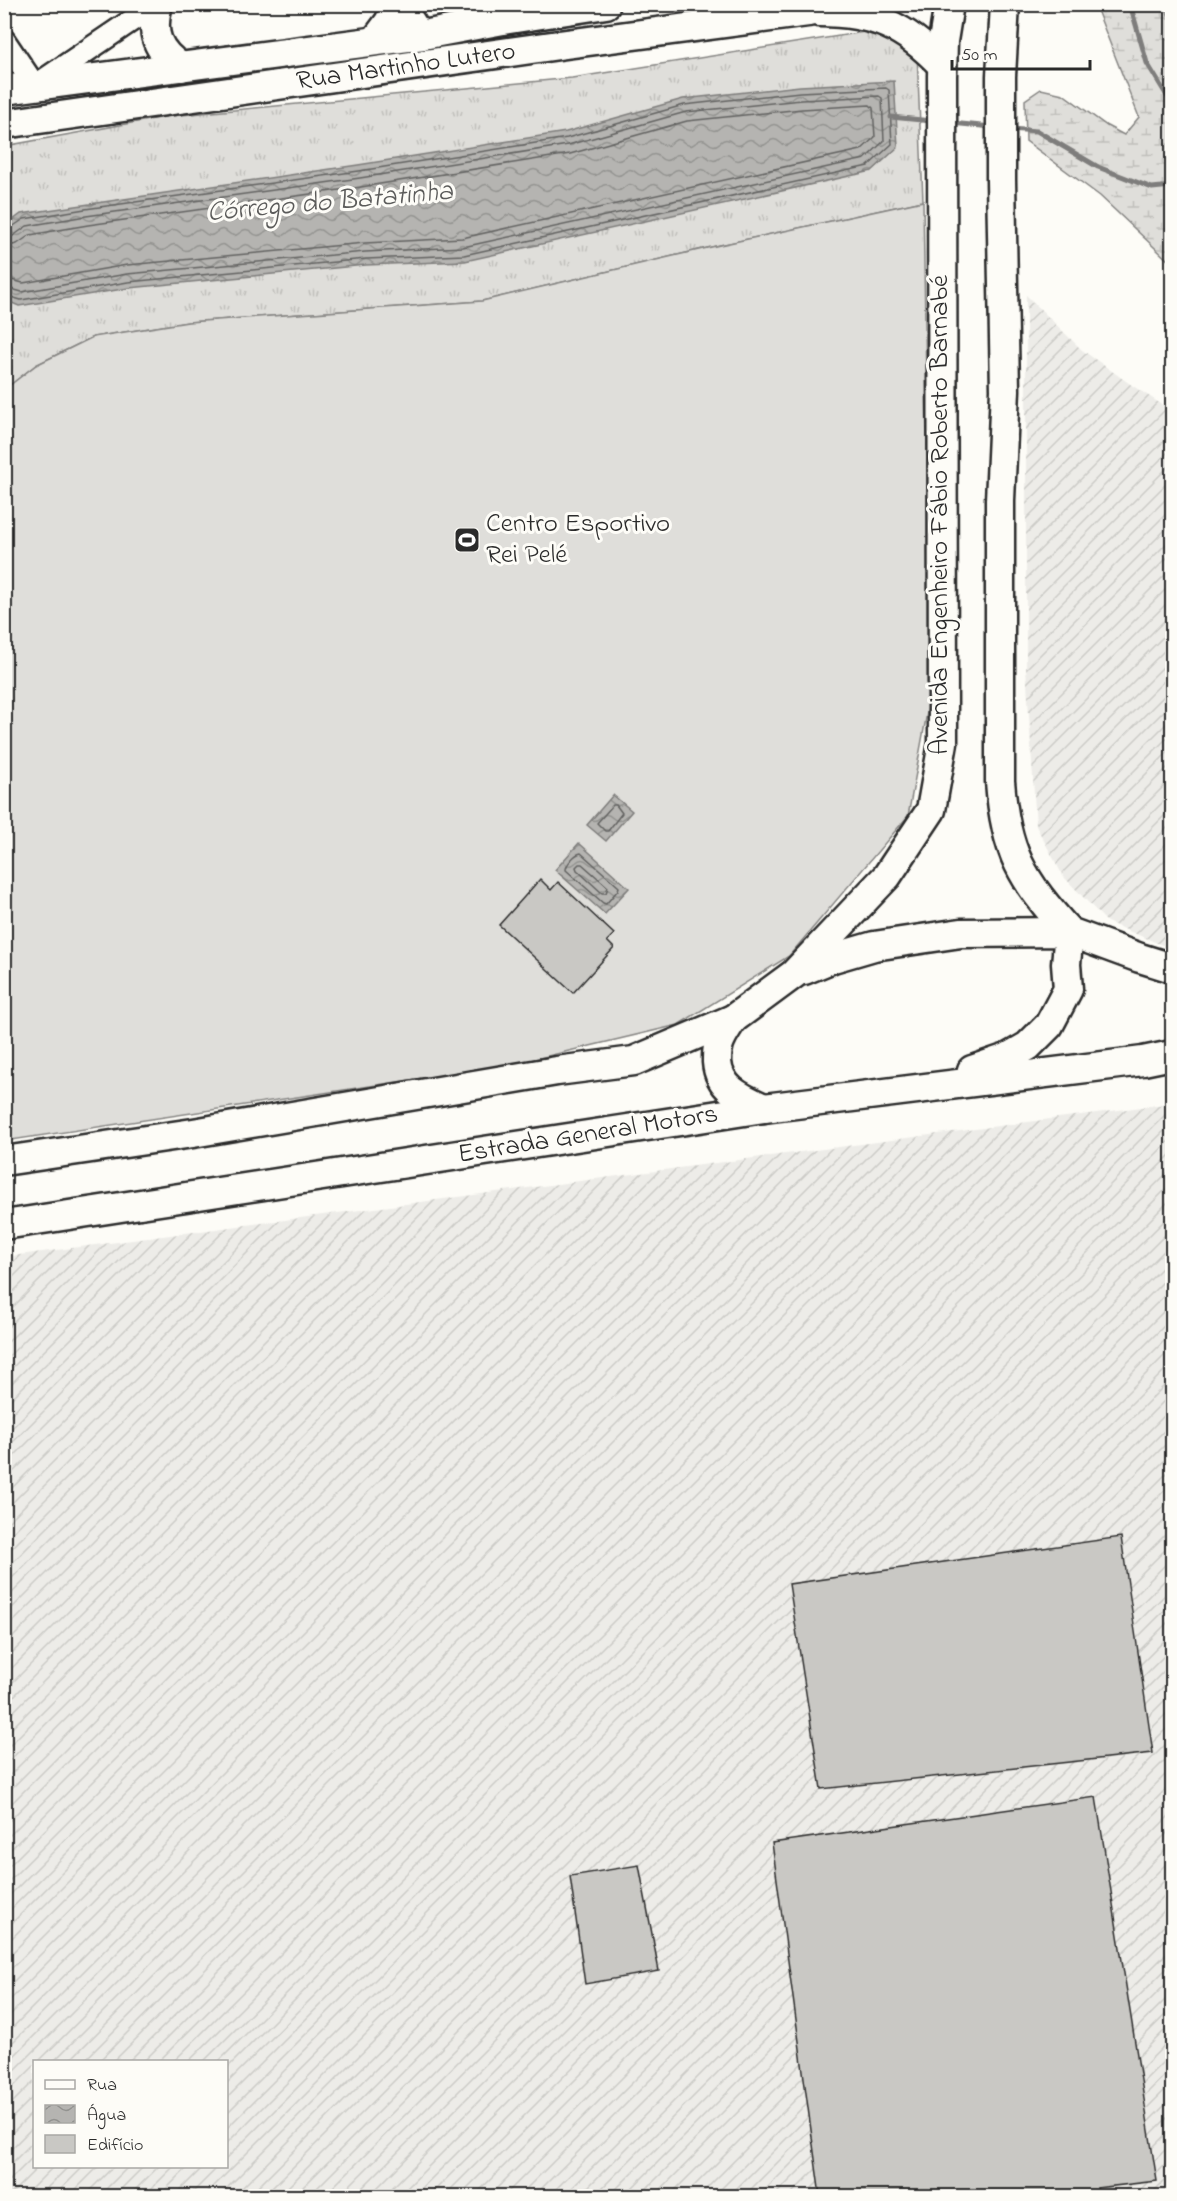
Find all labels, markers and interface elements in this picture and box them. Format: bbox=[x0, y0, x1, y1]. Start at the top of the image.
street label: Rua Martinho Lutero bbox=[294, 32, 518, 102]
scale bar bbox=[952, 33, 1090, 71]
text: 50 m bbox=[961, 43, 998, 69]
water label: Córrego do Batatinha bbox=[205, 172, 455, 234]
street label: Avenida Engenheiro Fábio Roberto Barnabé bbox=[921, 274, 960, 755]
place label: Centro Esportivo Rei Pelé bbox=[486, 505, 670, 575]
sports icon: Centro Esportivo Rei Pelé bbox=[452, 525, 482, 555]
street label: Estrada General Motors bbox=[455, 1095, 721, 1175]
legend bbox=[33, 2060, 228, 2168]
text: Rua bbox=[87, 2073, 117, 2099]
text: Água bbox=[87, 2103, 126, 2130]
text: Edifício bbox=[87, 2133, 143, 2159]

